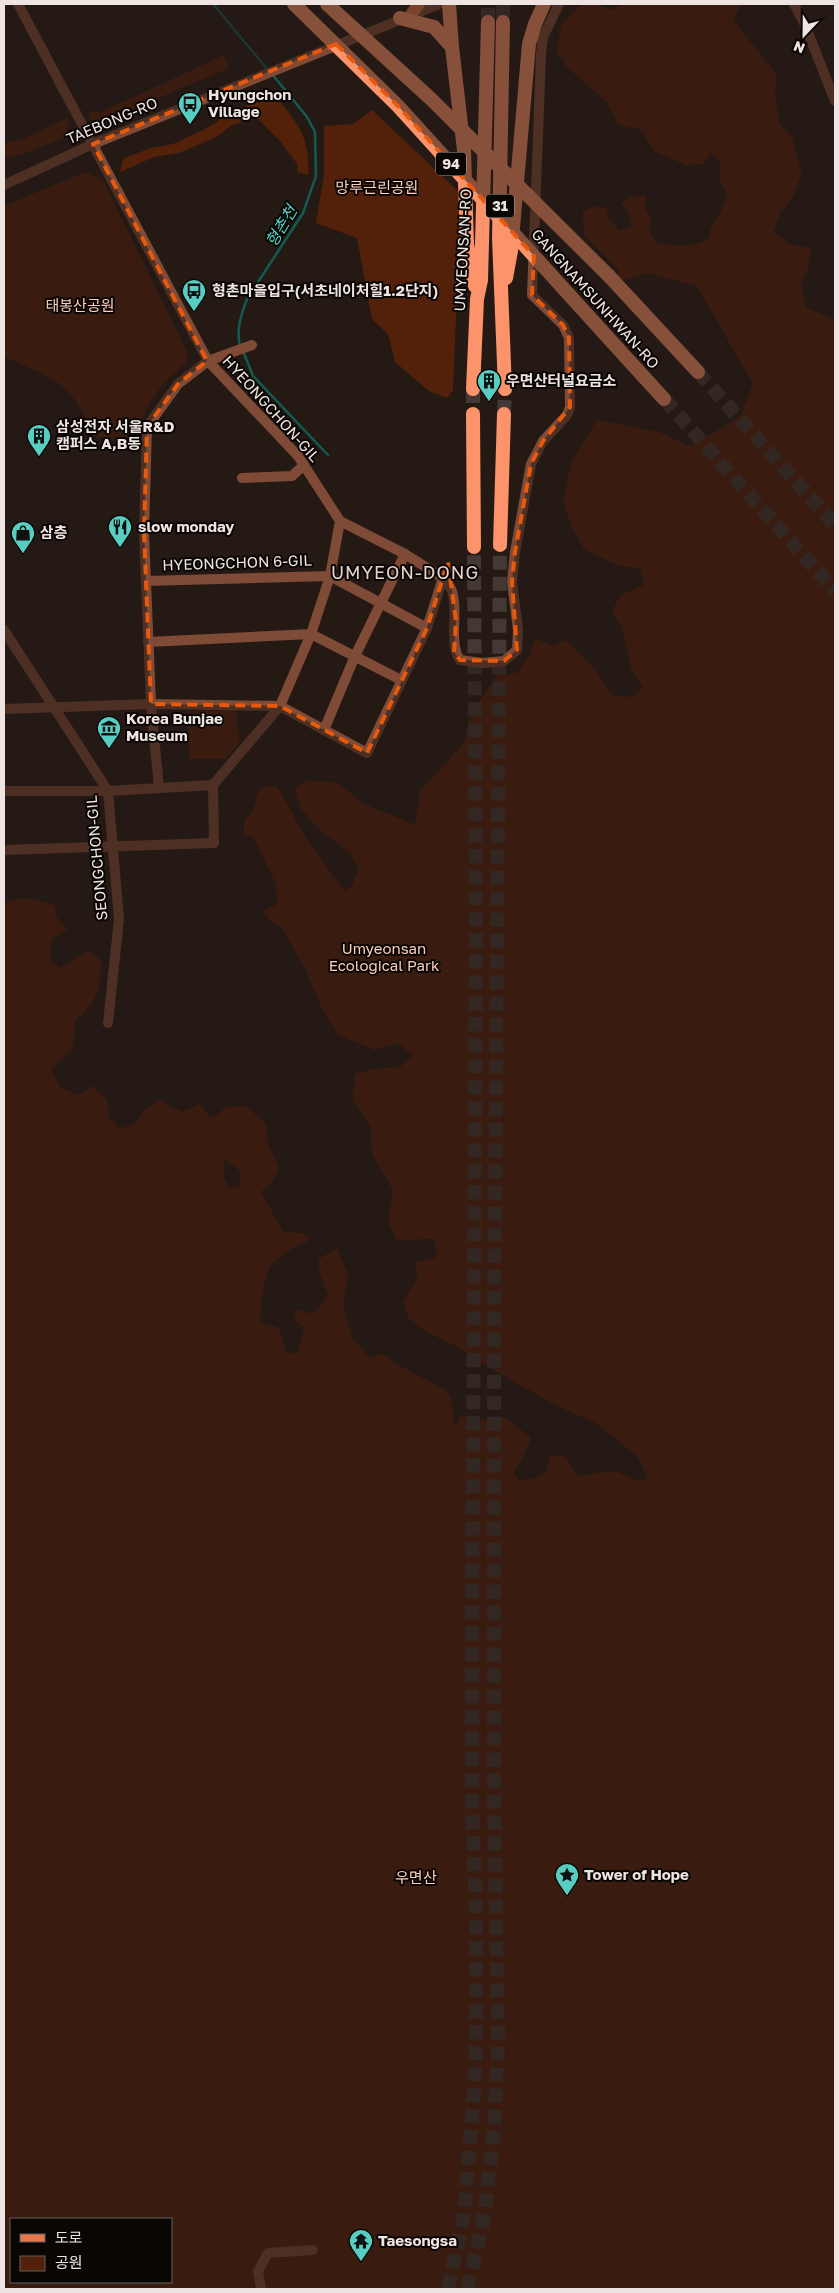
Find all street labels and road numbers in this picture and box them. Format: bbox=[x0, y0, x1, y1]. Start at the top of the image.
street label: TAEBONG-RO bbox=[63, 93, 160, 147]
road number: 94 bbox=[436, 152, 466, 175]
street label: UMYEONSAN-RO bbox=[450, 188, 474, 312]
road number: 31 bbox=[486, 195, 514, 218]
street label: GANGNAMSUNHWAN-RO bbox=[528, 225, 663, 372]
street label: HYEONGCHON-GIL bbox=[219, 351, 324, 466]
street label: HYEONGCHON 6-GIL bbox=[162, 550, 312, 574]
street label: SEONGCHON-GIL bbox=[82, 794, 110, 921]

